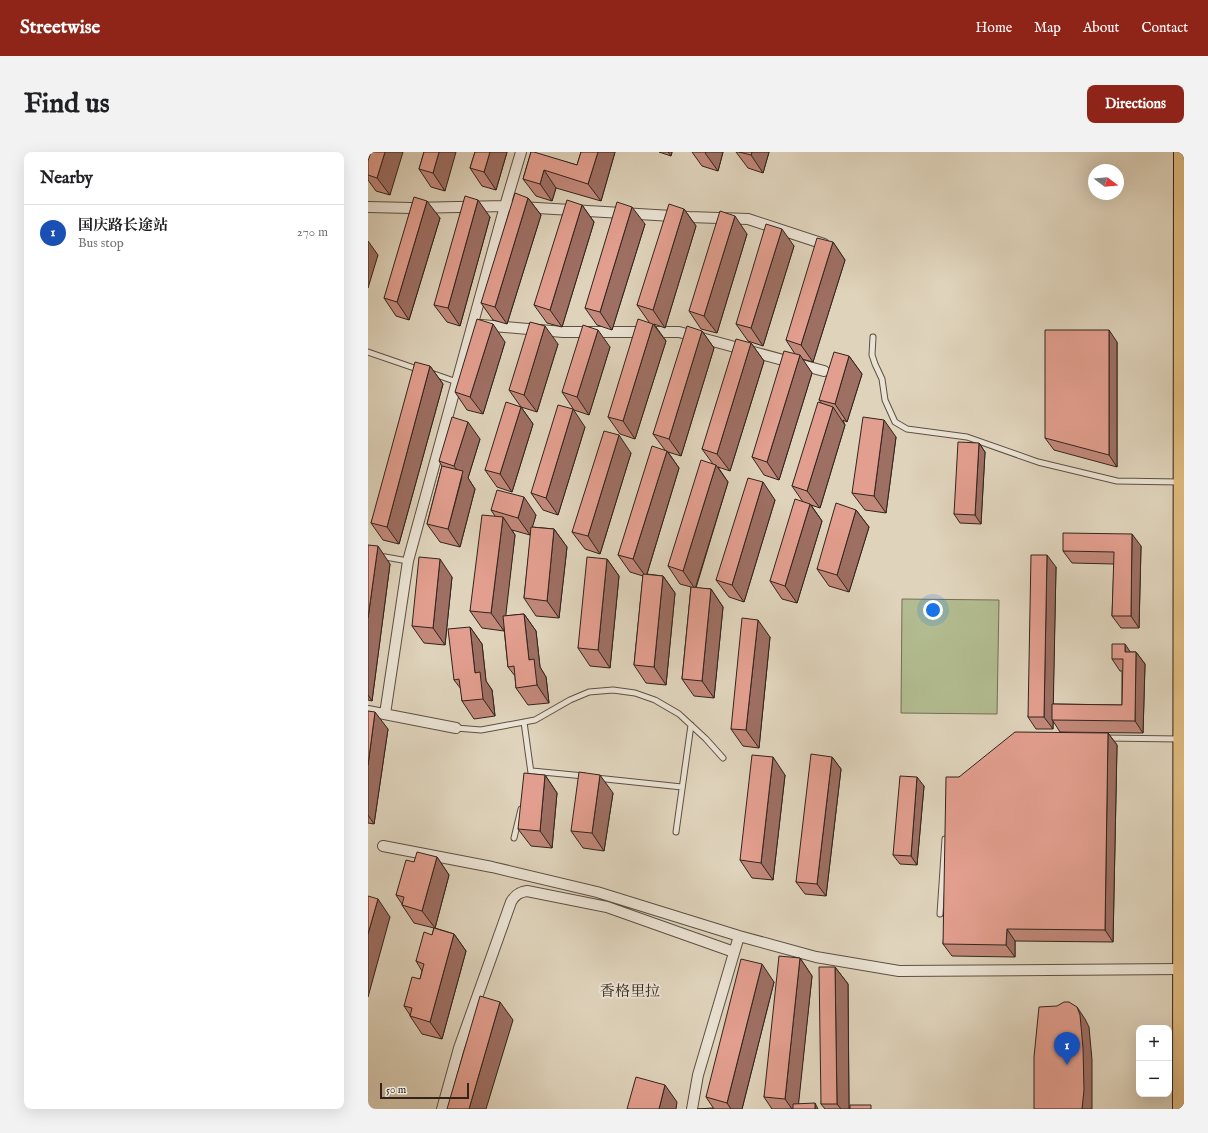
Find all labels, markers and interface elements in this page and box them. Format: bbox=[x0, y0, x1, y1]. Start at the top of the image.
text: Streetwise bbox=[20, 16, 100, 40]
text: Home bbox=[976, 19, 1012, 37]
text: Map bbox=[1034, 19, 1061, 37]
text: About bbox=[1083, 19, 1119, 37]
text: Contact bbox=[1141, 19, 1188, 37]
button: Directions bbox=[1087, 85, 1184, 123]
text: Find us bbox=[24, 87, 110, 122]
north arrow bbox=[1088, 164, 1124, 200]
text: Nearby bbox=[40, 168, 93, 189]
text: 国庆路长途站 bbox=[78, 216, 168, 235]
text: 1 bbox=[51, 224, 55, 241]
text: 270 m bbox=[297, 224, 328, 241]
text: Bus stop bbox=[78, 235, 124, 252]
your location bbox=[923, 600, 943, 620]
district label: 香格里拉 bbox=[600, 982, 660, 1001]
map controls bbox=[1136, 1025, 1172, 1097]
button: + bbox=[1136, 1025, 1172, 1061]
pin: 1 bbox=[1054, 1032, 1080, 1065]
button: − bbox=[1136, 1061, 1172, 1097]
scale bar bbox=[380, 1081, 469, 1100]
text: 50 m bbox=[386, 1083, 406, 1097]

